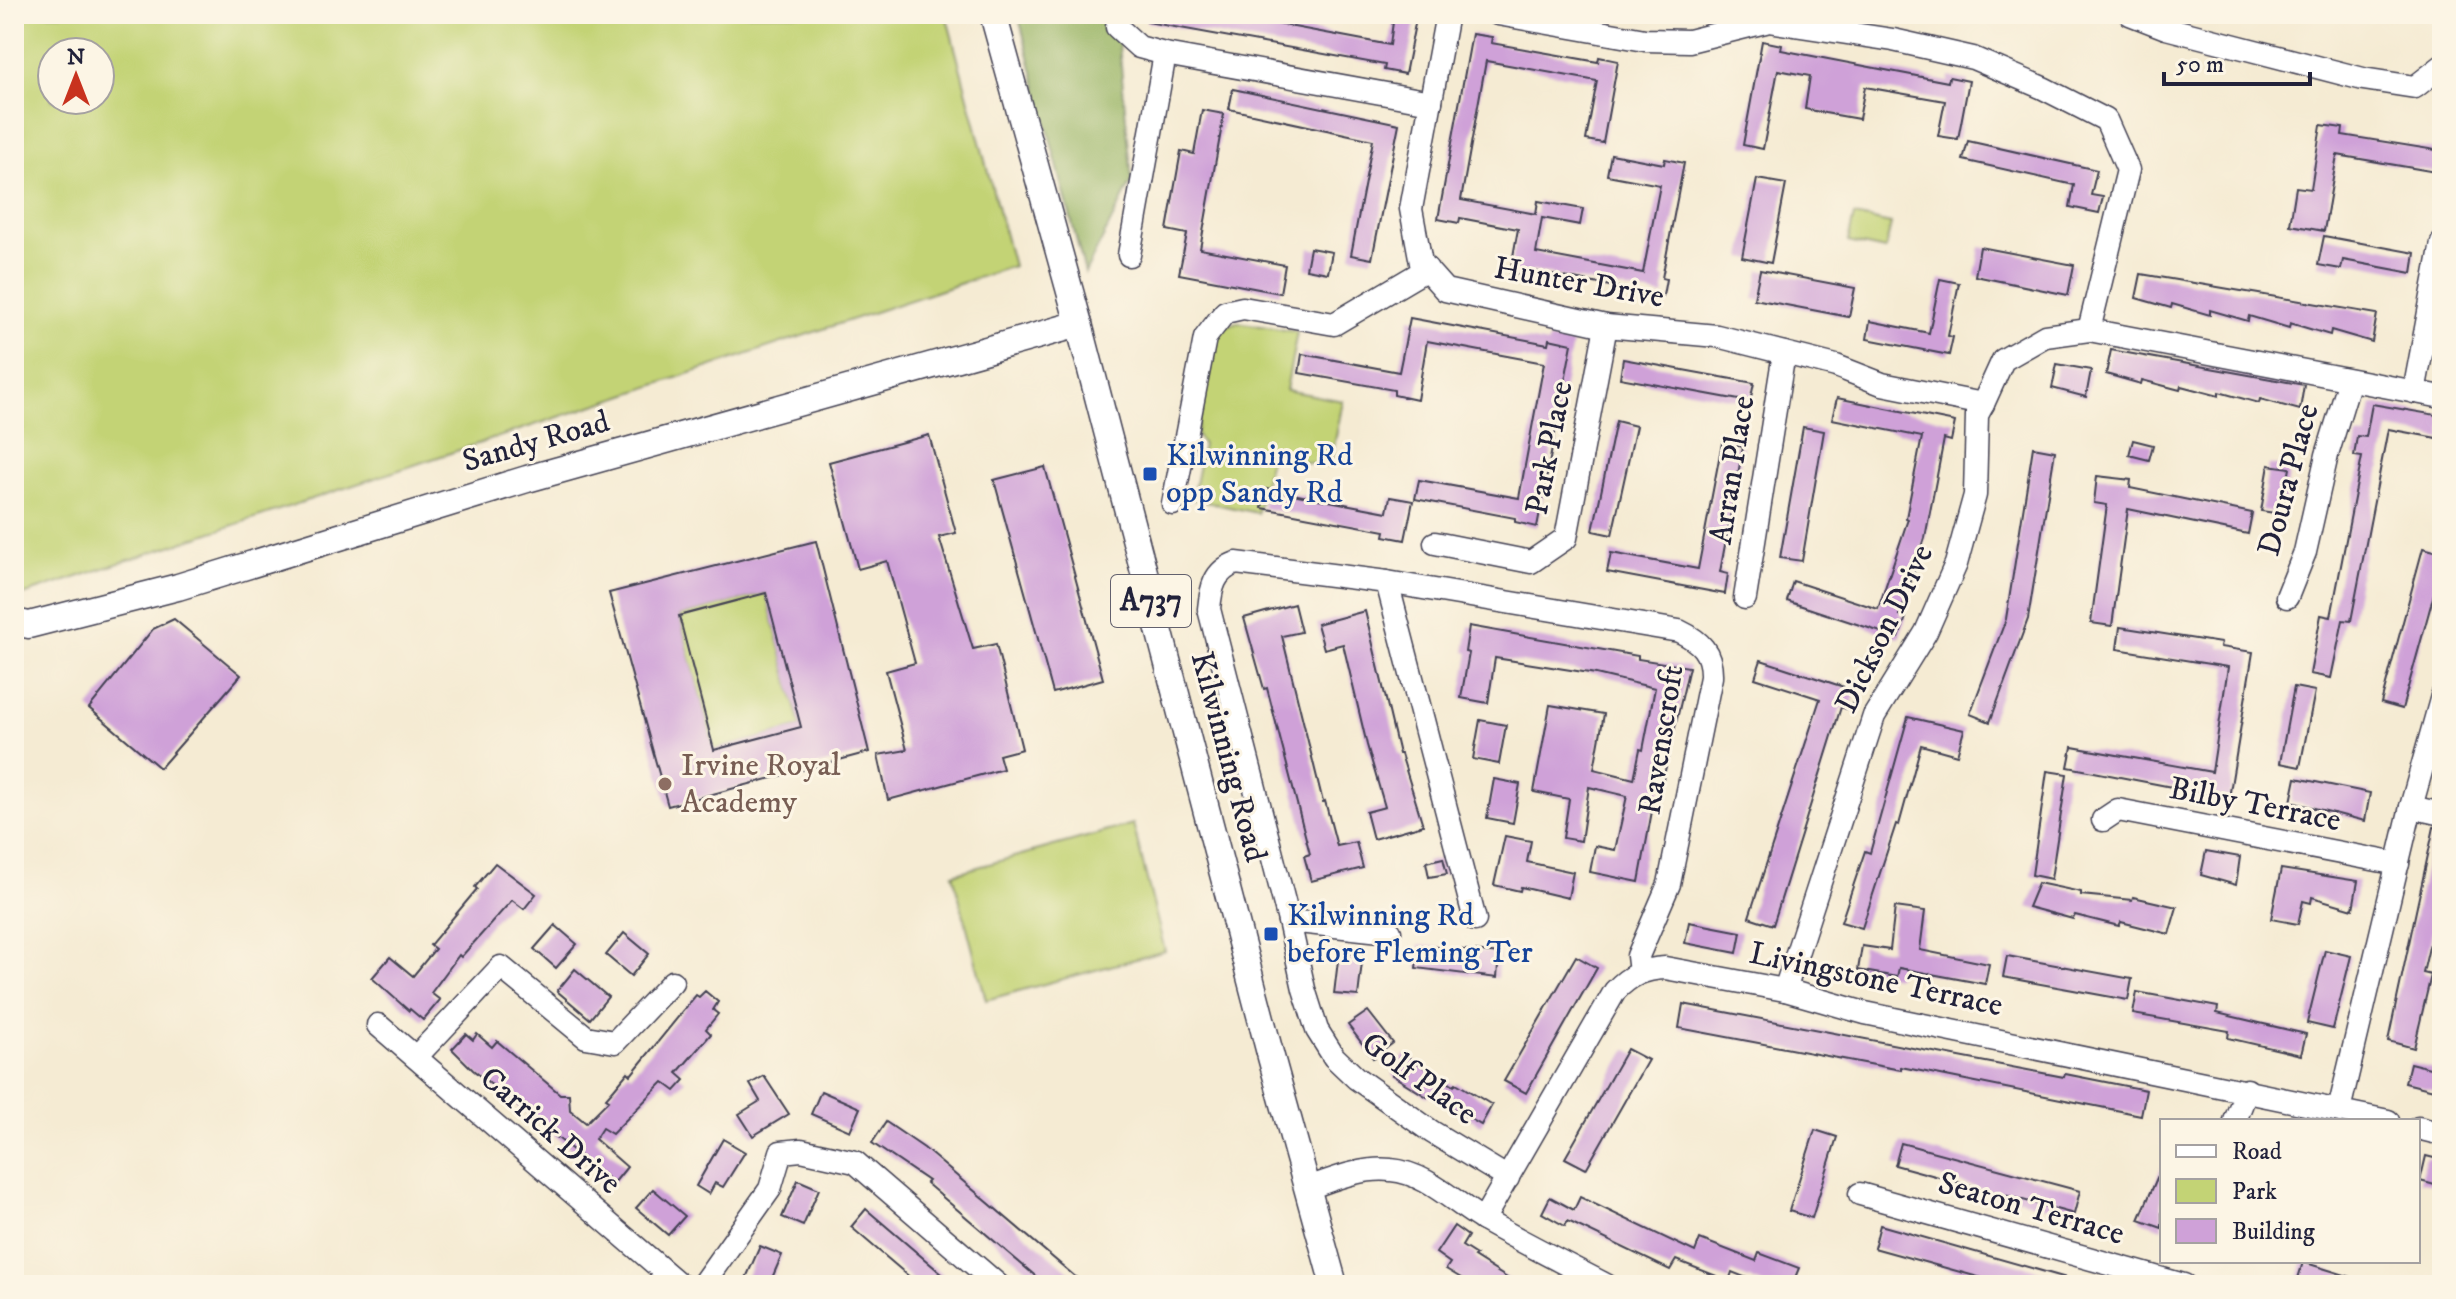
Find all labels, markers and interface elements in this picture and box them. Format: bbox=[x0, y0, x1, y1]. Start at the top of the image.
north arrow bbox=[36, 36, 116, 116]
scale bar bbox=[2164, 36, 2310, 86]
text: N bbox=[67, 44, 85, 71]
text: 50 m bbox=[2176, 50, 2224, 80]
street label: Hunter Drive bbox=[1491, 248, 1667, 318]
street label: Park Place bbox=[1517, 378, 1583, 518]
street label: Arran Place bbox=[1702, 393, 1764, 547]
street label: Doura Place bbox=[2250, 400, 2328, 560]
street label: Sandy Road bbox=[458, 402, 614, 482]
place label: Kilwinning Rd opp Sandy Rd bbox=[1166, 436, 1353, 513]
marker: Kilwinning Rd opp Sandy Rd bbox=[1141, 465, 1159, 483]
street label: Dickson Drive bbox=[1827, 538, 1943, 720]
road number: A737 bbox=[1111, 575, 1191, 627]
street label: Kilwinning Road bbox=[1181, 648, 1275, 866]
street label: Ravenscroft bbox=[1630, 662, 1694, 818]
place label: Irvine Royal Academy bbox=[681, 746, 841, 823]
street label: Bilby Terrace bbox=[2166, 769, 2344, 841]
marker: Irvine Royal Academy bbox=[656, 775, 674, 793]
place label: Kilwinning Rd before Fleming Ter bbox=[1287, 896, 1533, 973]
marker: Kilwinning Rd before Fleming Ter bbox=[1262, 925, 1280, 943]
street label: Livingstone Terrace bbox=[1746, 934, 2006, 1026]
street label: Golf Place bbox=[1353, 1024, 1485, 1134]
street label: Carrick Drive bbox=[471, 1059, 629, 1203]
legend bbox=[2160, 1119, 2420, 1263]
text: Road bbox=[2232, 1137, 2282, 1167]
street label: Seaton Terrace bbox=[1933, 1163, 2129, 1255]
text: Park bbox=[2232, 1177, 2277, 1207]
text: Building bbox=[2232, 1217, 2315, 1247]

